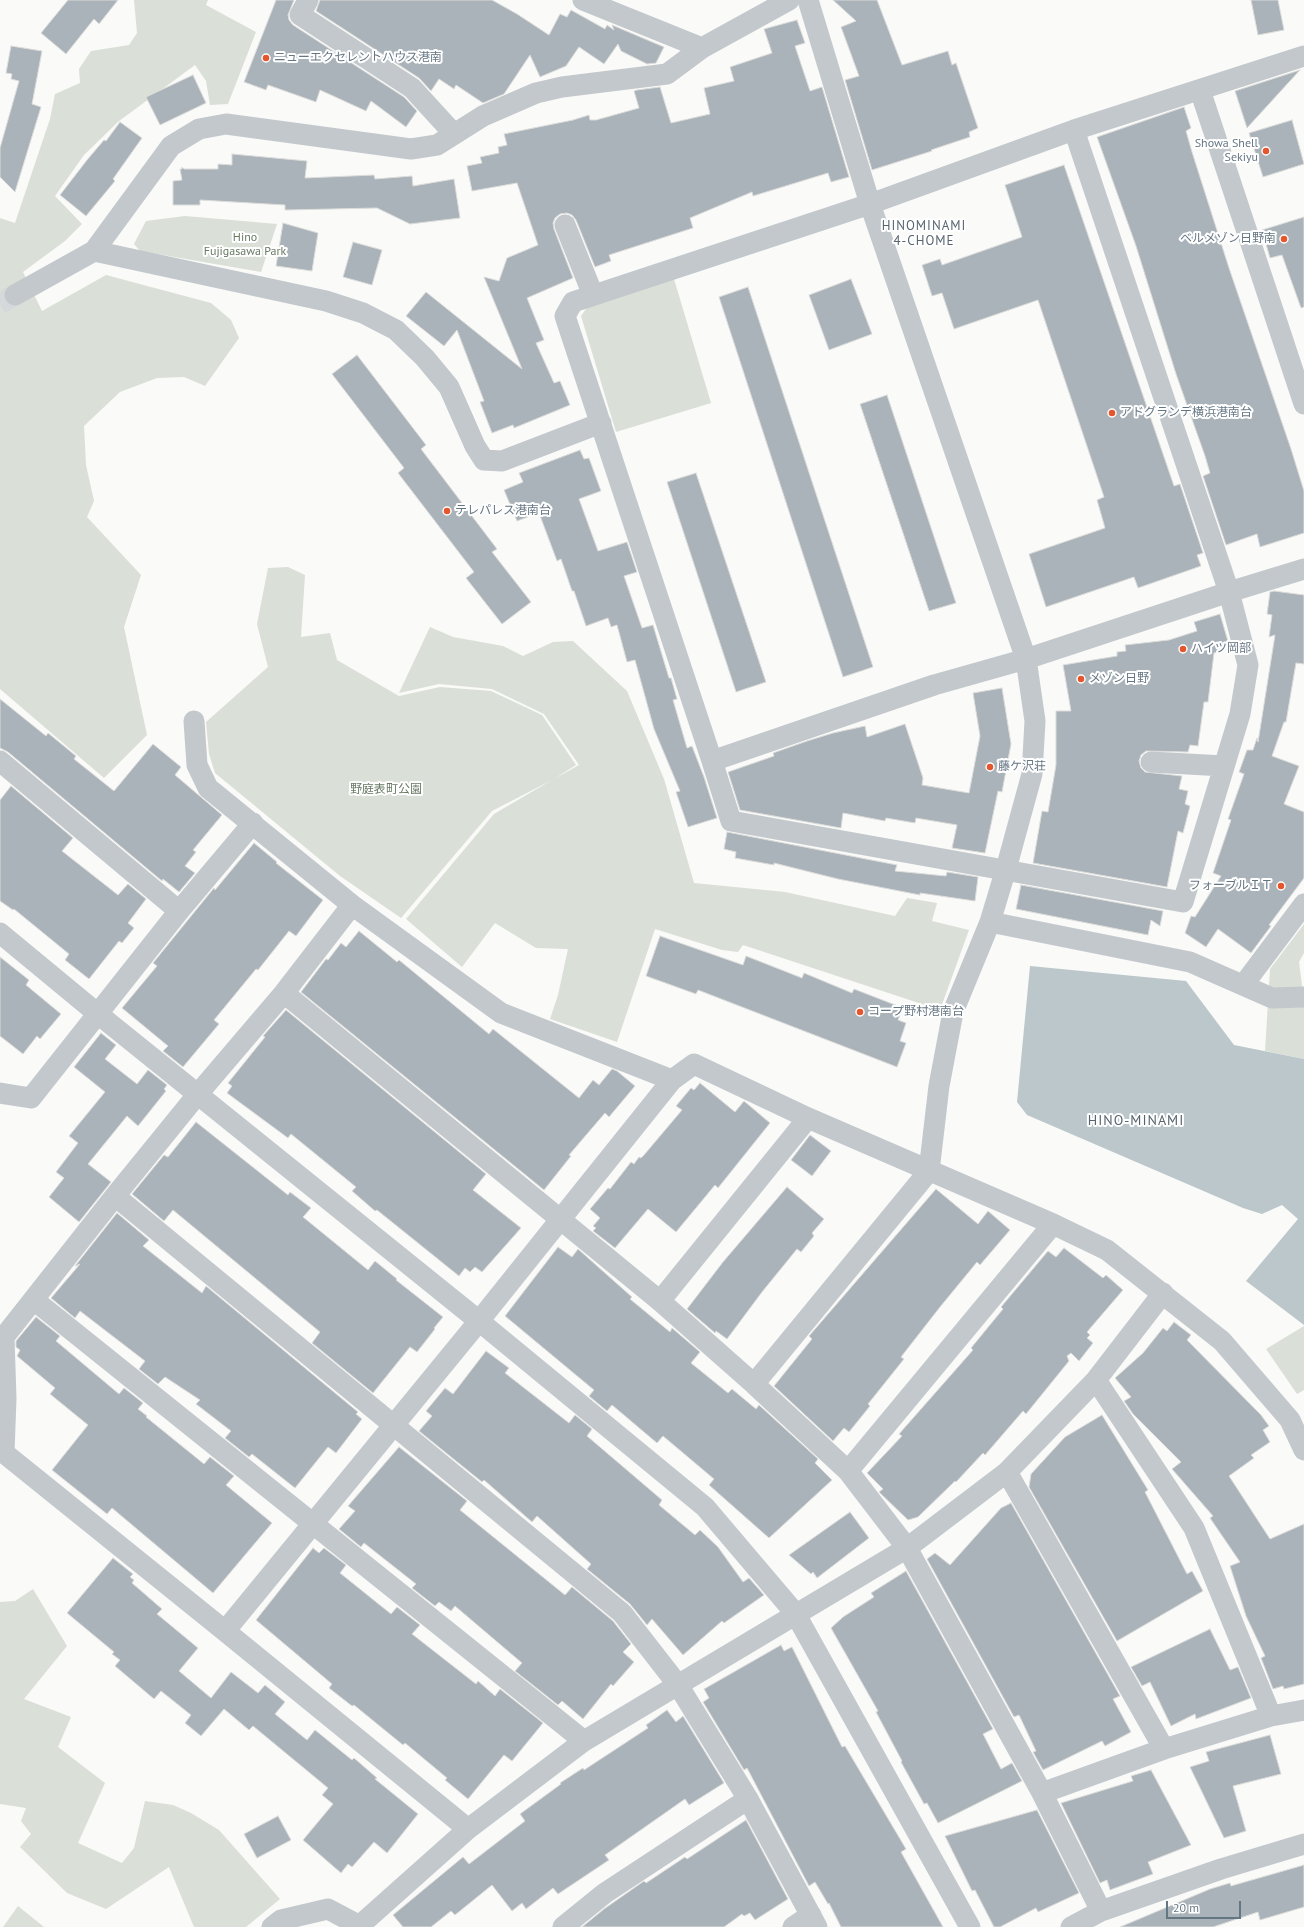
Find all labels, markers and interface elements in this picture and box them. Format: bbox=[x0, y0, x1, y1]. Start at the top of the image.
place label: ニューエクセレントハウス港南 bbox=[274, 51, 442, 65]
marker: ニューエクセレントハウス港南 bbox=[261, 53, 271, 63]
place label: Showa Shell Sekiyu bbox=[1195, 137, 1258, 165]
marker: Showa Shell Sekiyu bbox=[1261, 146, 1271, 156]
district label: HINOMINAMI 4-CHOME bbox=[882, 218, 966, 249]
park label: Hino Fujigasawa Park bbox=[204, 231, 286, 259]
place label: ベルメゾン日野南 bbox=[1180, 232, 1276, 246]
marker: ベルメゾン日野南 bbox=[1279, 234, 1289, 244]
place label: アドグランデ横浜港南台 bbox=[1120, 406, 1252, 420]
marker: アドグランデ横浜港南台 bbox=[1107, 408, 1117, 418]
place label: テレパレス港南台 bbox=[455, 504, 551, 518]
marker: テレパレス港南台 bbox=[442, 506, 452, 516]
place label: ハイツ岡部 bbox=[1191, 642, 1251, 656]
marker: ハイツ岡部 bbox=[1178, 644, 1188, 654]
place label: メゾン日野 bbox=[1089, 672, 1149, 686]
marker: メゾン日野 bbox=[1076, 674, 1086, 684]
place label: 藤ケ沢荘 bbox=[998, 760, 1046, 774]
marker: 藤ケ沢荘 bbox=[985, 762, 995, 772]
park label: 野庭表町公園 bbox=[350, 783, 422, 797]
place label: フォーブルＩＴ bbox=[1189, 879, 1273, 893]
marker: フォーブルＩＴ bbox=[1276, 881, 1286, 891]
place label: コープ野村港南台 bbox=[868, 1005, 964, 1019]
marker: コープ野村港南台 bbox=[855, 1007, 865, 1017]
district label: HINO-MINAMI bbox=[1088, 1113, 1184, 1129]
scale bar bbox=[1168, 1893, 1243, 1919]
text: 20 m bbox=[1173, 1900, 1199, 1915]

